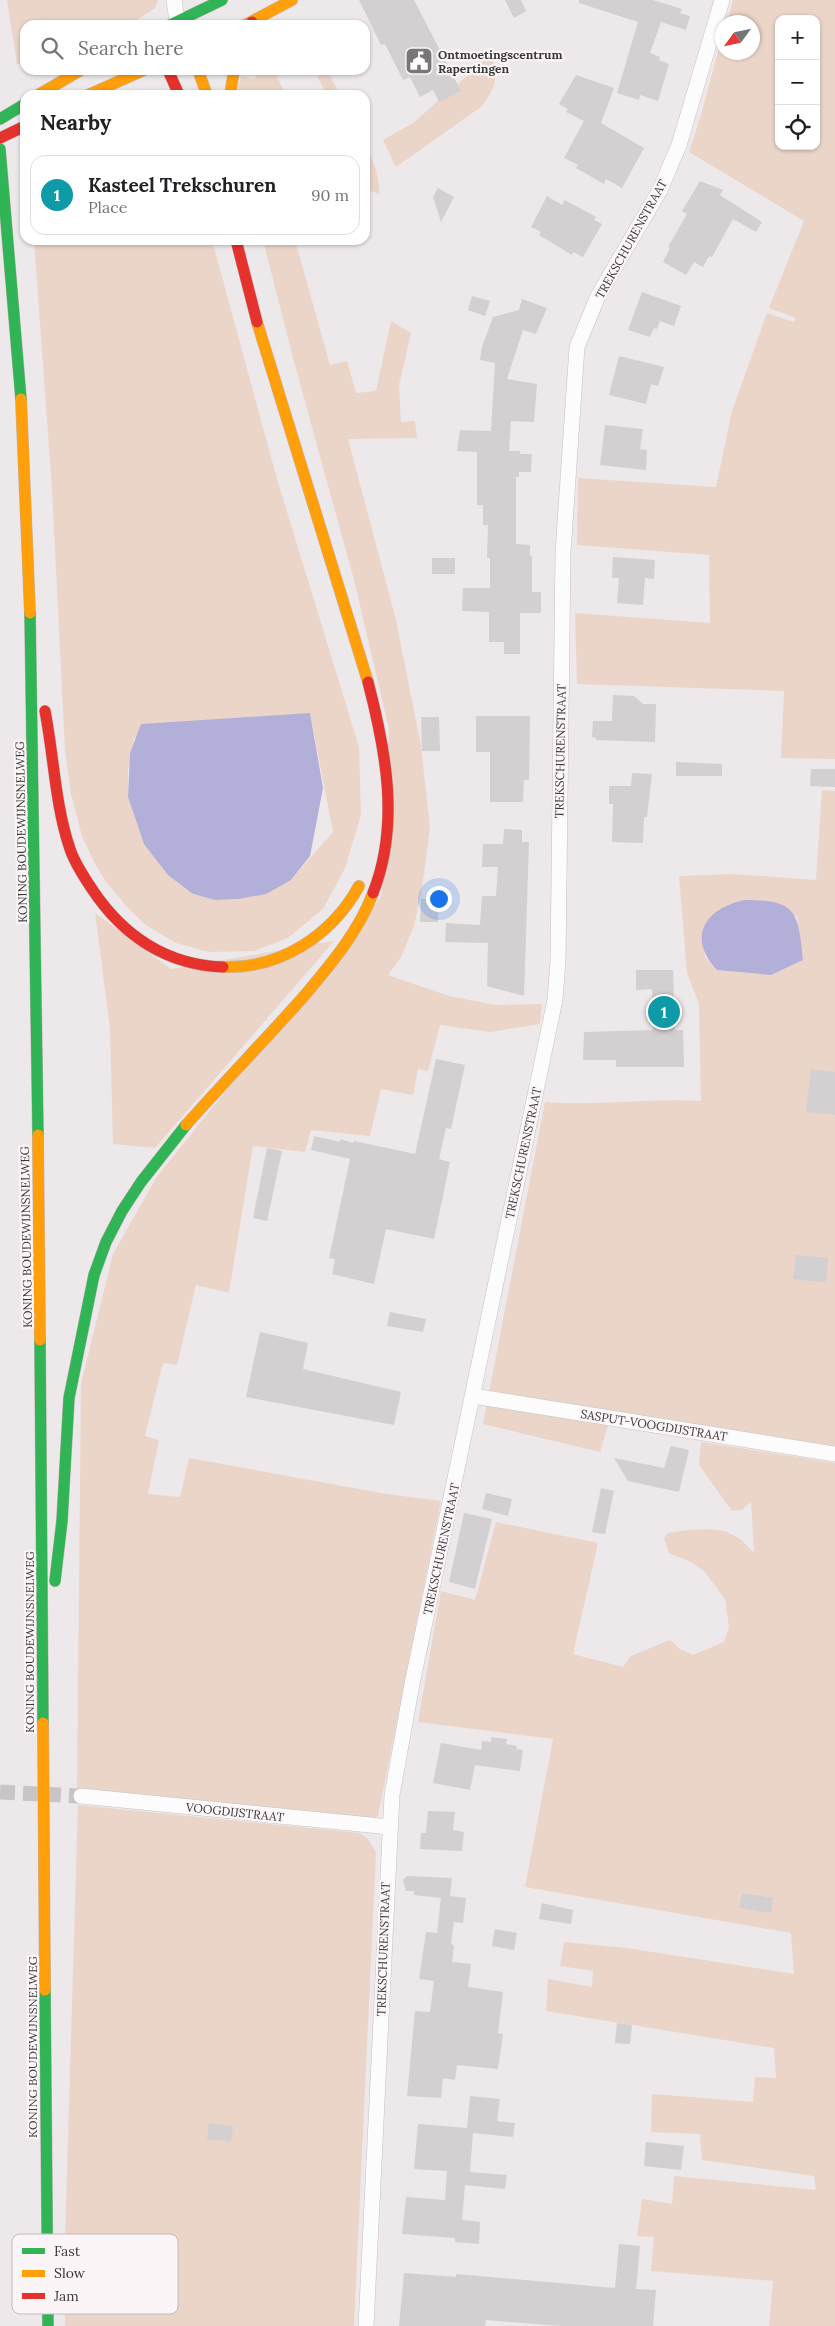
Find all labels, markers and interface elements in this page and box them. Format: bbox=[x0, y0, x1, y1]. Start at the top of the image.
north arrow bbox=[715, 15, 760, 60]
map controls bbox=[775, 15, 820, 150]
button: + bbox=[775, 15, 820, 60]
search box bbox=[20, 20, 370, 75]
icon: search bbox=[38, 34, 66, 62]
text: Search here bbox=[78, 36, 184, 60]
public building icon: Ontmoetingscentrum Rapertingen bbox=[404, 46, 434, 76]
place label: Ontmoetingscentrum Rapertingen bbox=[438, 47, 562, 76]
button: − bbox=[775, 60, 820, 105]
button: locate bbox=[775, 105, 820, 150]
text: Nearby bbox=[40, 109, 111, 136]
text: Kasteel Trekschuren bbox=[88, 173, 276, 197]
street label: TREKSCHURENSTRAAT bbox=[592, 176, 670, 301]
text: 1 bbox=[54, 185, 60, 205]
text: 90 m bbox=[311, 185, 349, 205]
text: Place bbox=[88, 197, 127, 217]
street label: TREKSCHURENSTRAAT bbox=[551, 683, 569, 818]
street label: KONING BOUDEWIJNSNELWEG bbox=[12, 741, 30, 923]
your location bbox=[426, 886, 452, 912]
pin: 1 bbox=[648, 993, 680, 1031]
street label: TREKSCHURENSTRAAT bbox=[502, 1086, 544, 1220]
street label: KONING BOUDEWIJNSNELWEG bbox=[17, 1146, 35, 1328]
street label: SASPUT-VOOGDIJSTRAAT bbox=[579, 1406, 729, 1444]
street label: TREKSCHURENSTRAAT bbox=[420, 1482, 462, 1616]
street label: KONING BOUDEWIJNSNELWEG bbox=[22, 1551, 37, 1733]
street label: VOOGDIJSTRAAT bbox=[184, 1799, 285, 1825]
street label: TREKSCHURENSTRAAT bbox=[373, 1881, 393, 2016]
street label: KONING BOUDEWIJNSNELWEG bbox=[25, 1956, 40, 2138]
legend bbox=[12, 2234, 178, 2314]
text: Fast bbox=[54, 2242, 81, 2260]
text: Slow bbox=[54, 2264, 86, 2282]
text: Jam bbox=[53, 2287, 79, 2305]

